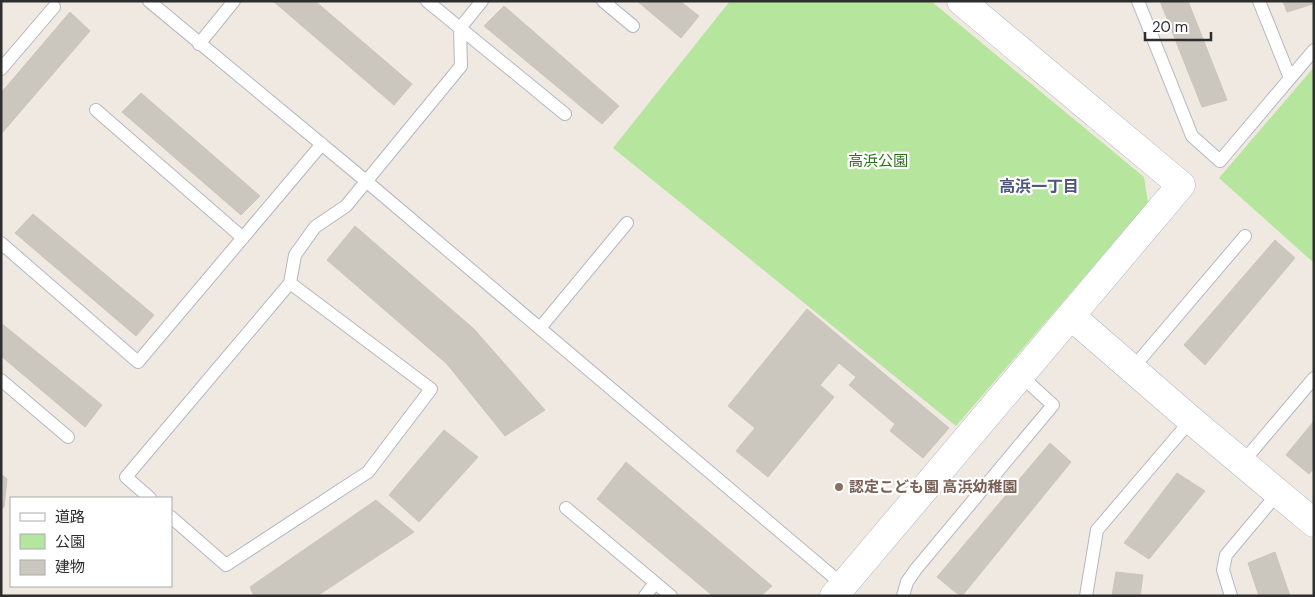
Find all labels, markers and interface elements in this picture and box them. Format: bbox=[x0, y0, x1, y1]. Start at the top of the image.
scale bar bbox=[1145, 10, 1211, 42]
text: 20 m bbox=[1152, 17, 1188, 37]
park label: 高浜公園 bbox=[848, 151, 908, 171]
district label: 高浜一丁目 bbox=[999, 176, 1079, 197]
place label: 認定こども園 高浜幼稚園 bbox=[849, 477, 1018, 497]
marker: 認定こども園 高浜幼稚園 bbox=[833, 481, 845, 493]
legend bbox=[10, 497, 172, 587]
text: 道路 bbox=[55, 507, 85, 527]
text: 公園 bbox=[55, 532, 85, 552]
text: 建物 bbox=[55, 557, 85, 577]

